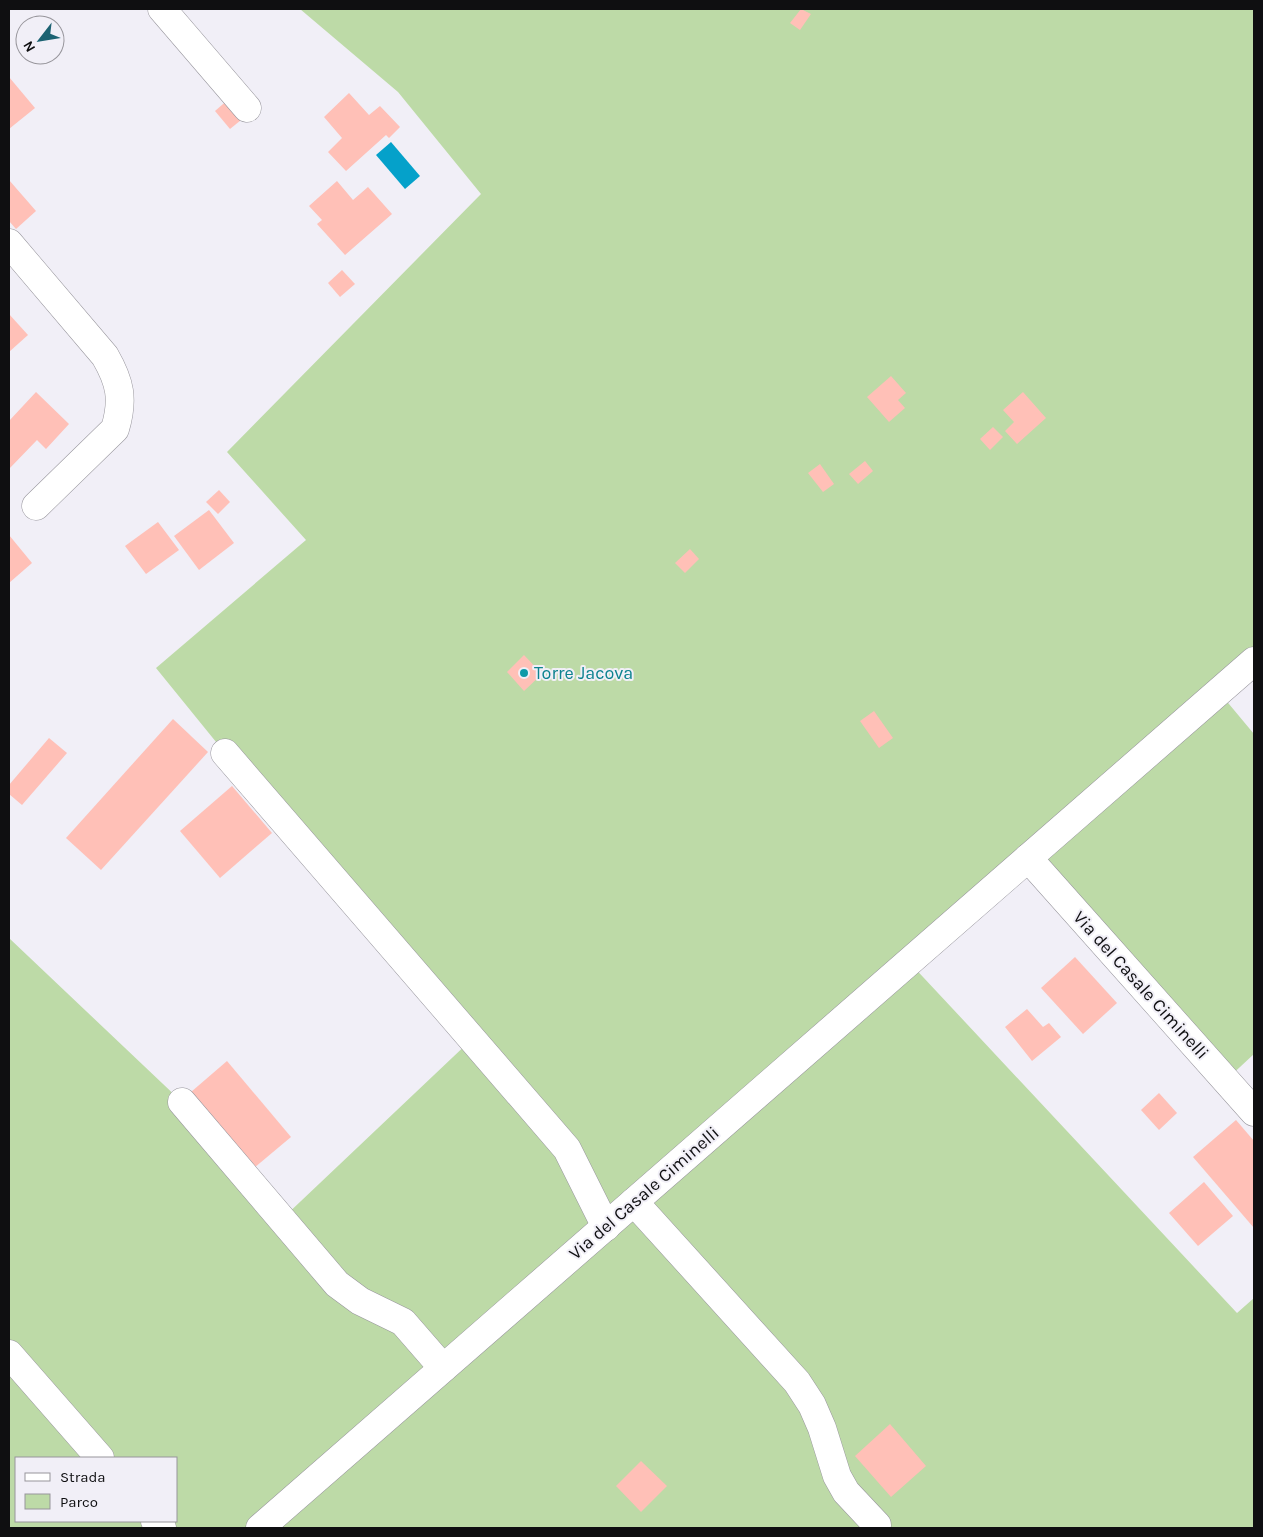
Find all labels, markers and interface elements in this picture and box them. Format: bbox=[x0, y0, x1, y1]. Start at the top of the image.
north arrow bbox=[15, 15, 65, 65]
text: N bbox=[19, 38, 39, 55]
place label: Torre Jacova bbox=[534, 662, 633, 684]
marker: Torre Jacova bbox=[518, 667, 530, 679]
street label: Via del Casale Ciminelli bbox=[1069, 906, 1213, 1064]
street label: Via del Casale Ciminelli bbox=[564, 1122, 724, 1264]
legend bbox=[15, 1457, 178, 1522]
text: Strada bbox=[60, 1468, 106, 1486]
text: Parco bbox=[60, 1493, 98, 1511]

